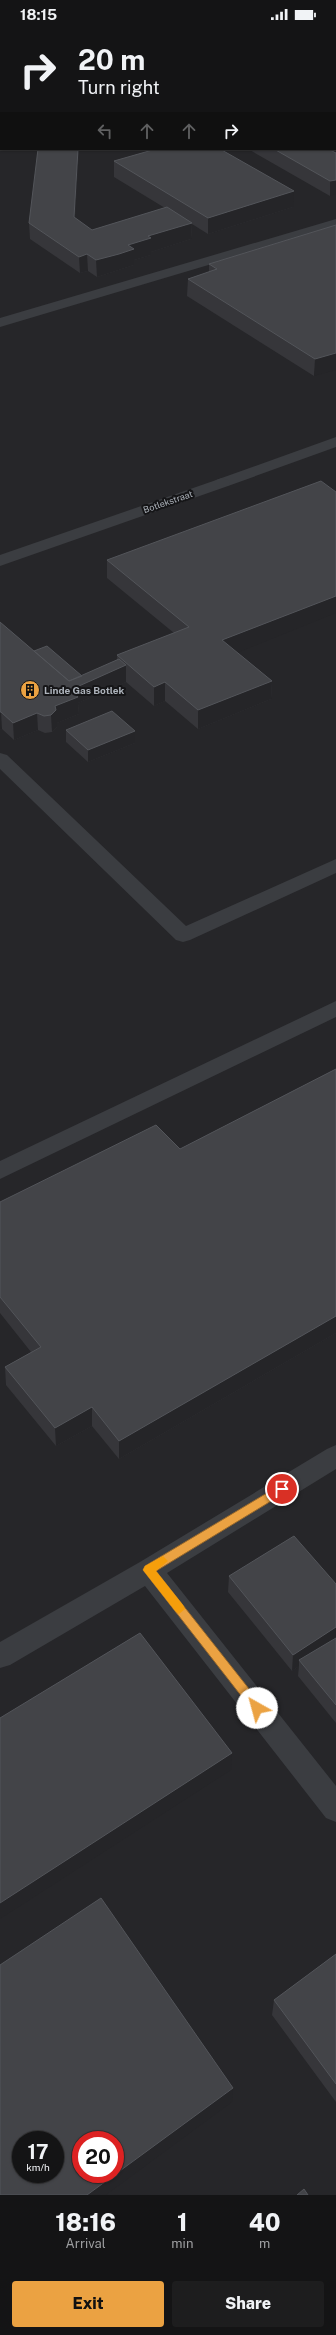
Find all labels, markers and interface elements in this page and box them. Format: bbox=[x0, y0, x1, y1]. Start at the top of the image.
text: 18:15 bbox=[20, 6, 57, 23]
text: 20 m bbox=[78, 43, 145, 76]
icon: right bbox=[12, 44, 64, 96]
text: Turn right bbox=[78, 77, 160, 98]
icon: left bbox=[94, 120, 116, 142]
icon: ahead bbox=[136, 120, 158, 142]
icon: ahead bbox=[178, 120, 200, 142]
icon: right bbox=[220, 120, 242, 142]
street label: Botlekstraat bbox=[142, 488, 194, 515]
building icon: Linde Gas Botlek bbox=[19, 679, 41, 701]
place label: Linde Gas Botlek bbox=[44, 684, 125, 696]
pin bbox=[265, 1472, 299, 1506]
icon: arrive bbox=[271, 1478, 293, 1500]
position arrow bbox=[236, 1687, 278, 1729]
speed limit sign: 20 bbox=[72, 2131, 124, 2183]
text: 17 bbox=[27, 2140, 49, 2164]
text: km/h bbox=[26, 2161, 50, 2173]
text: 18:16 bbox=[55, 2208, 116, 2236]
text: 1 bbox=[177, 2208, 188, 2236]
text: 40 bbox=[249, 2208, 281, 2236]
text: Arrival bbox=[66, 2236, 106, 2251]
text: min bbox=[171, 2236, 193, 2251]
text: m bbox=[259, 2236, 270, 2251]
button: Exit bbox=[12, 2281, 164, 2327]
button: Share bbox=[172, 2281, 324, 2327]

